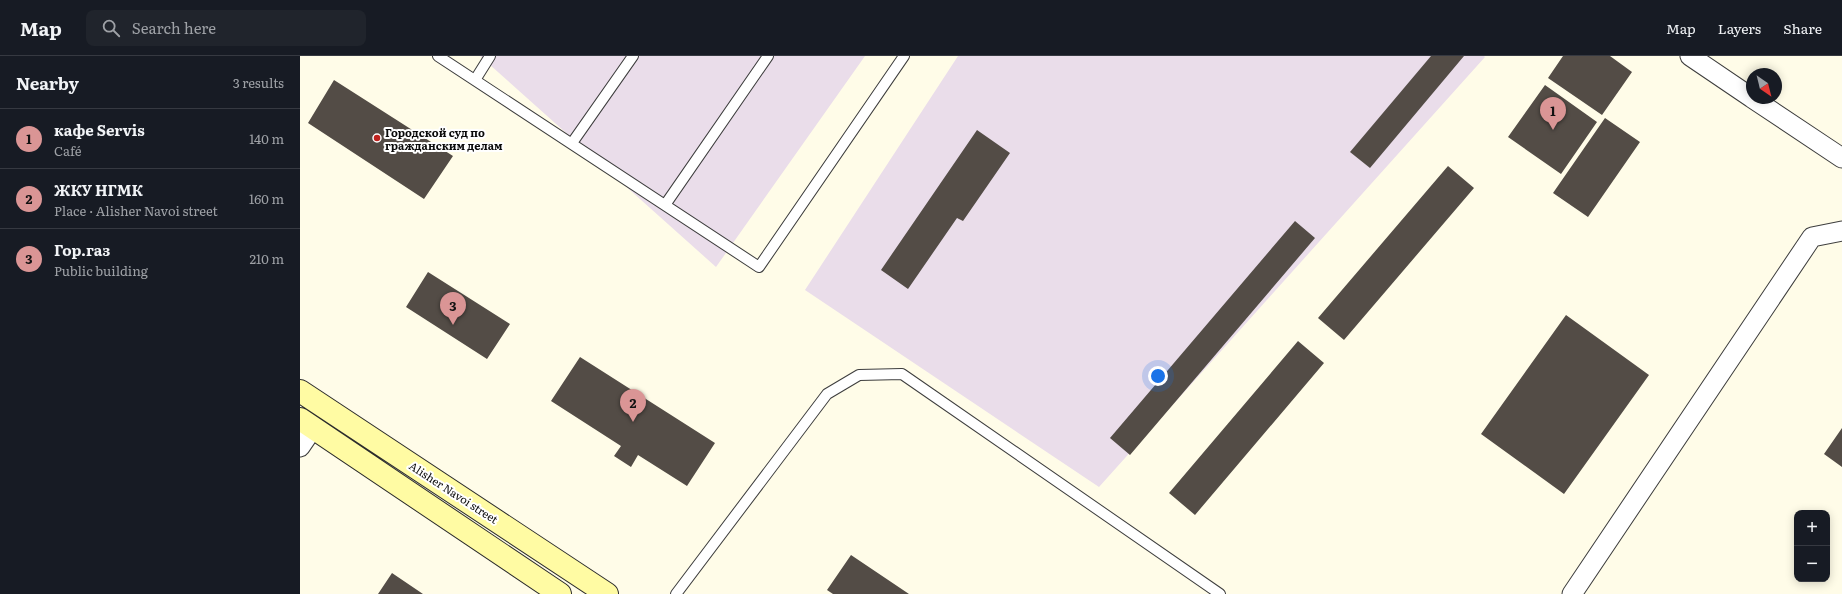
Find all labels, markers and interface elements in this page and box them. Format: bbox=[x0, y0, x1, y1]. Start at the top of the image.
search box bbox=[86, 10, 366, 46]
text: Map bbox=[20, 14, 62, 42]
text: Search here bbox=[132, 16, 216, 39]
icon: search bbox=[100, 17, 122, 39]
text: Map bbox=[1666, 18, 1696, 38]
text: Layers bbox=[1718, 18, 1761, 38]
text: Share bbox=[1783, 18, 1822, 38]
north arrow bbox=[1746, 68, 1782, 104]
text: Nearby bbox=[16, 70, 79, 95]
text: 3 results bbox=[233, 73, 284, 92]
pin: 1 bbox=[1540, 97, 1566, 130]
text: кафе Servis bbox=[54, 118, 145, 141]
place label: Городской суд по гражданским делам bbox=[385, 124, 503, 153]
text: 1 bbox=[26, 129, 32, 148]
text: 140 m bbox=[249, 129, 284, 148]
marker: Городской суд по гражданским делам bbox=[372, 133, 382, 143]
text: Café bbox=[54, 141, 82, 160]
text: ЖКУ НГМК bbox=[54, 178, 143, 201]
text: 2 bbox=[26, 189, 32, 208]
text: 160 m bbox=[249, 189, 284, 208]
text: Place · Alisher Navoi street bbox=[54, 201, 218, 220]
text: Гор.газ bbox=[54, 238, 110, 261]
text: 3 bbox=[25, 249, 33, 268]
text: 210 m bbox=[249, 249, 284, 268]
text: Public building bbox=[54, 261, 148, 280]
pin: 3 bbox=[440, 292, 466, 325]
your location bbox=[1148, 366, 1168, 386]
pin: 2 bbox=[620, 389, 646, 422]
street label: Alisher Navoi street bbox=[406, 457, 502, 527]
map controls bbox=[1794, 510, 1830, 582]
button: + bbox=[1794, 510, 1830, 546]
button: − bbox=[1794, 546, 1830, 582]

